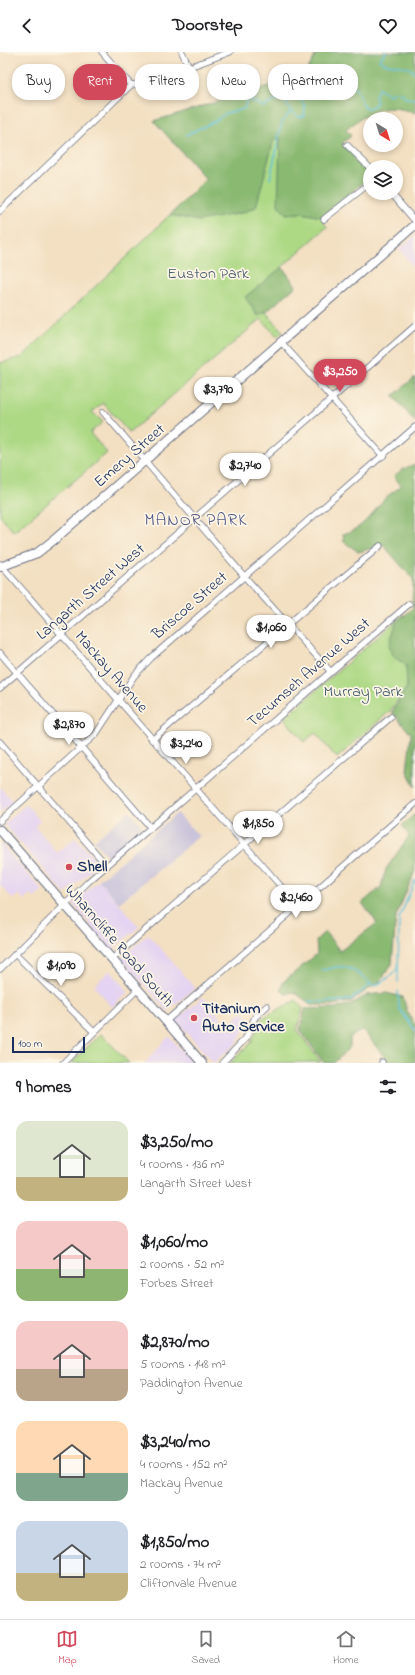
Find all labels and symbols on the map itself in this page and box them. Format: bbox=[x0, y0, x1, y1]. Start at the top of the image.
north arrow bbox=[363, 112, 403, 152]
park label: Euston Park bbox=[167, 262, 250, 286]
pin: $3,250 bbox=[307, 359, 373, 393]
pin: $3,790 bbox=[185, 377, 251, 411]
street label: Emery Street bbox=[89, 418, 171, 494]
pin: $2,740 bbox=[212, 453, 278, 487]
district label: MANOR PARK bbox=[144, 508, 248, 533]
street label: Langarth Street West bbox=[31, 537, 151, 646]
street label: Briscoe Street bbox=[146, 566, 234, 646]
street label: Tecumseh Avenue West bbox=[242, 612, 377, 733]
pin: $1,060 bbox=[238, 615, 304, 649]
street label: Mackay Avenue bbox=[69, 626, 154, 719]
park label: Murray Park bbox=[323, 680, 404, 704]
pin: $2,870 bbox=[36, 712, 102, 746]
pin: $3,240 bbox=[153, 731, 219, 765]
pin: $1,850 bbox=[225, 811, 291, 845]
place label: Shell bbox=[77, 855, 108, 879]
marker: Shell bbox=[64, 862, 74, 872]
street label: Wharncliffe Road South bbox=[59, 879, 179, 1013]
pin: $2,460 bbox=[263, 885, 329, 919]
pin: $1,090 bbox=[28, 953, 94, 987]
place label: Titanium Auto Service bbox=[202, 997, 285, 1039]
marker: Titanium Auto Service bbox=[189, 1013, 199, 1023]
scale bar bbox=[12, 1035, 85, 1054]

